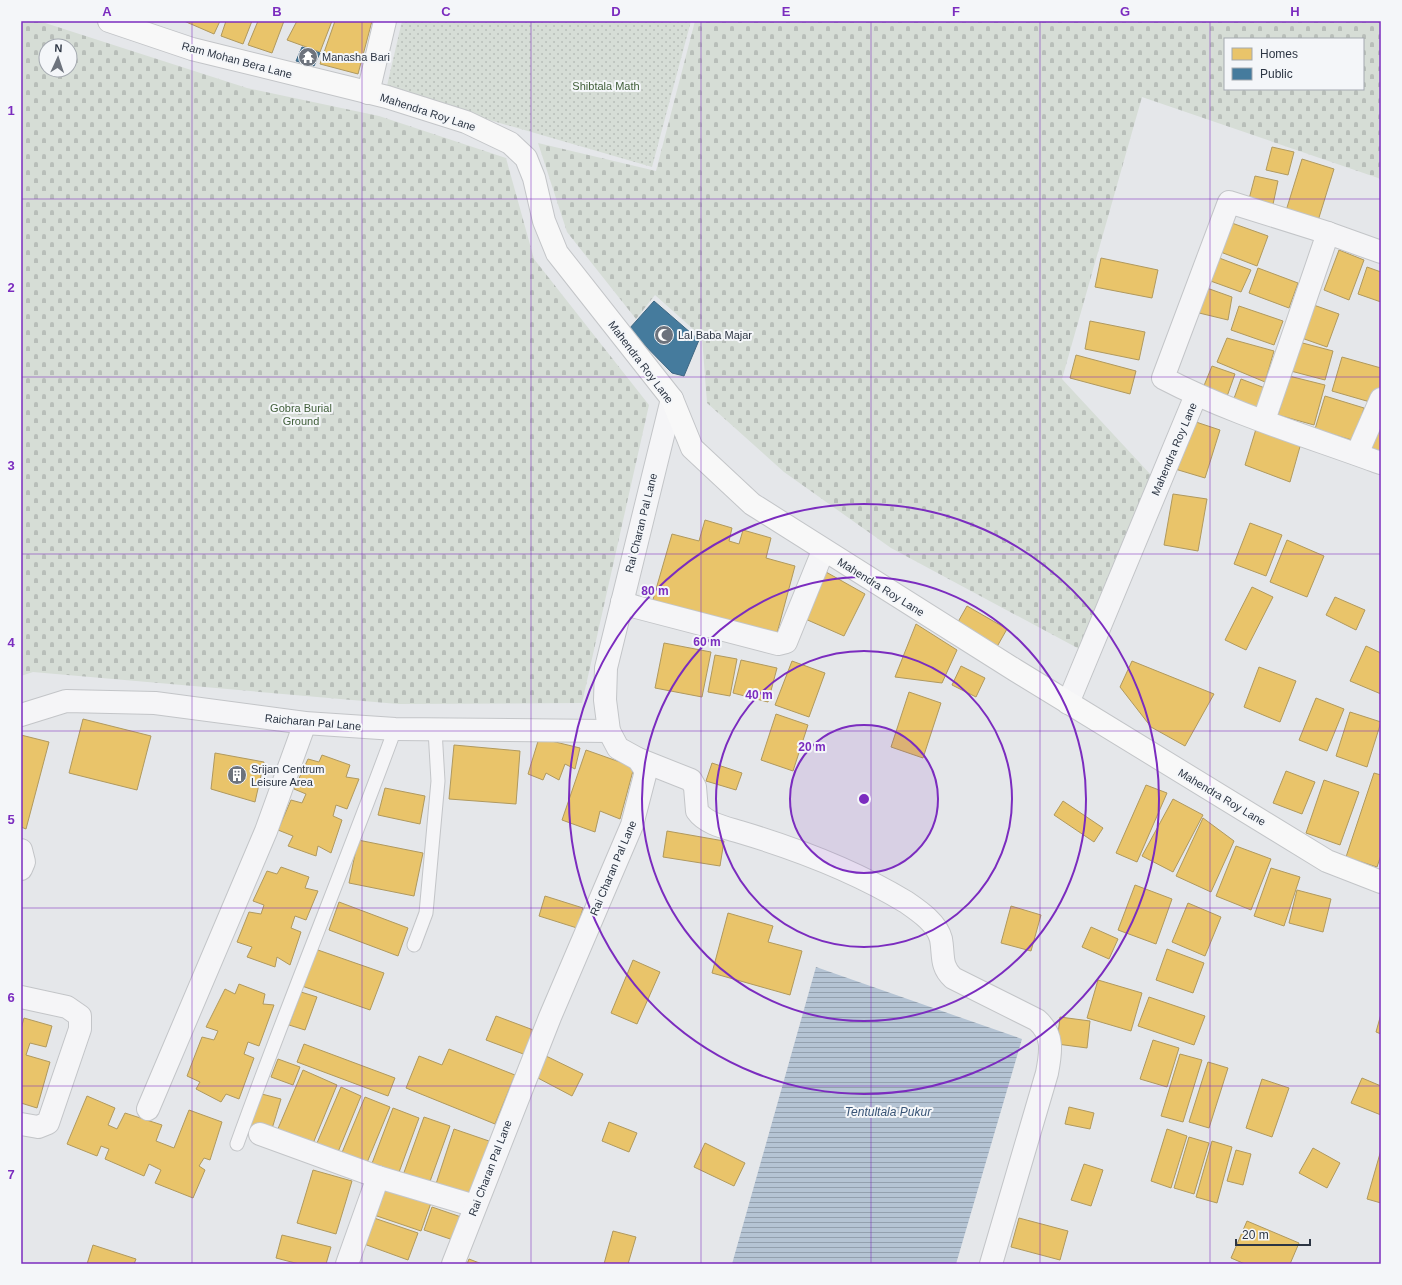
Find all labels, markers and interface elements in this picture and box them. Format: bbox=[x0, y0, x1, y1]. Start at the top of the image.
text: A bbox=[102, 4, 112, 19]
text: B bbox=[272, 4, 282, 19]
text: C bbox=[441, 4, 451, 19]
text: D bbox=[611, 4, 621, 19]
text: E bbox=[782, 4, 791, 19]
text: F bbox=[952, 4, 960, 19]
text: G bbox=[1120, 4, 1130, 19]
text: H bbox=[1290, 4, 1300, 19]
north arrow bbox=[38, 38, 78, 78]
legend bbox=[1224, 38, 1364, 90]
street label: Ram Mohan Bera Lane bbox=[181, 39, 293, 81]
text: N bbox=[54, 42, 63, 54]
temple icon: Manasha Bari bbox=[297, 46, 319, 68]
text: Homes bbox=[1260, 47, 1298, 61]
place label: Manasha Bari bbox=[322, 51, 390, 63]
text: Public bbox=[1260, 67, 1293, 81]
park label: Shibtala Math bbox=[572, 80, 640, 92]
street label: Mahendra Roy Lane bbox=[379, 91, 477, 133]
text: 1 bbox=[7, 103, 15, 118]
text: 2 bbox=[7, 280, 15, 295]
street label: Mahendra Roy Lane bbox=[606, 319, 676, 405]
mosque icon: Lal Baba Majar bbox=[653, 324, 675, 346]
place label: Lal Baba Majar bbox=[678, 329, 752, 341]
street label: Mahendra Roy Lane bbox=[1149, 401, 1199, 497]
park label: Gobra Burial Ground bbox=[270, 402, 332, 427]
text: 3 bbox=[7, 458, 15, 473]
street label: Rai Charan Pal Lane bbox=[623, 472, 659, 574]
street label: Mahendra Roy Lane bbox=[836, 555, 926, 619]
text: 80 m bbox=[641, 584, 669, 598]
text: 4 bbox=[7, 635, 15, 650]
text: 60 m bbox=[693, 635, 721, 649]
text: 40 m bbox=[745, 688, 773, 702]
street label: Raicharan Pal Lane bbox=[264, 712, 362, 732]
text: 20 m bbox=[798, 740, 826, 754]
place label: Srijan Centrum Leisure Area bbox=[251, 763, 324, 788]
building icon: Srijan Centrum Leisure Area bbox=[226, 764, 248, 786]
street label: Mahendra Roy Lane bbox=[1176, 766, 1268, 828]
centre of rings bbox=[857, 792, 871, 806]
text: 5 bbox=[7, 812, 15, 827]
street label: Rai Charan Pal Lane bbox=[588, 819, 638, 917]
text: 6 bbox=[7, 990, 15, 1005]
water label: Tentultala Pukur bbox=[845, 1105, 932, 1119]
street label: Rai Charan Pal Lane bbox=[466, 1118, 514, 1218]
text: 7 bbox=[7, 1167, 15, 1182]
scale bar bbox=[1236, 1221, 1310, 1247]
text: 20 m bbox=[1242, 1228, 1269, 1242]

